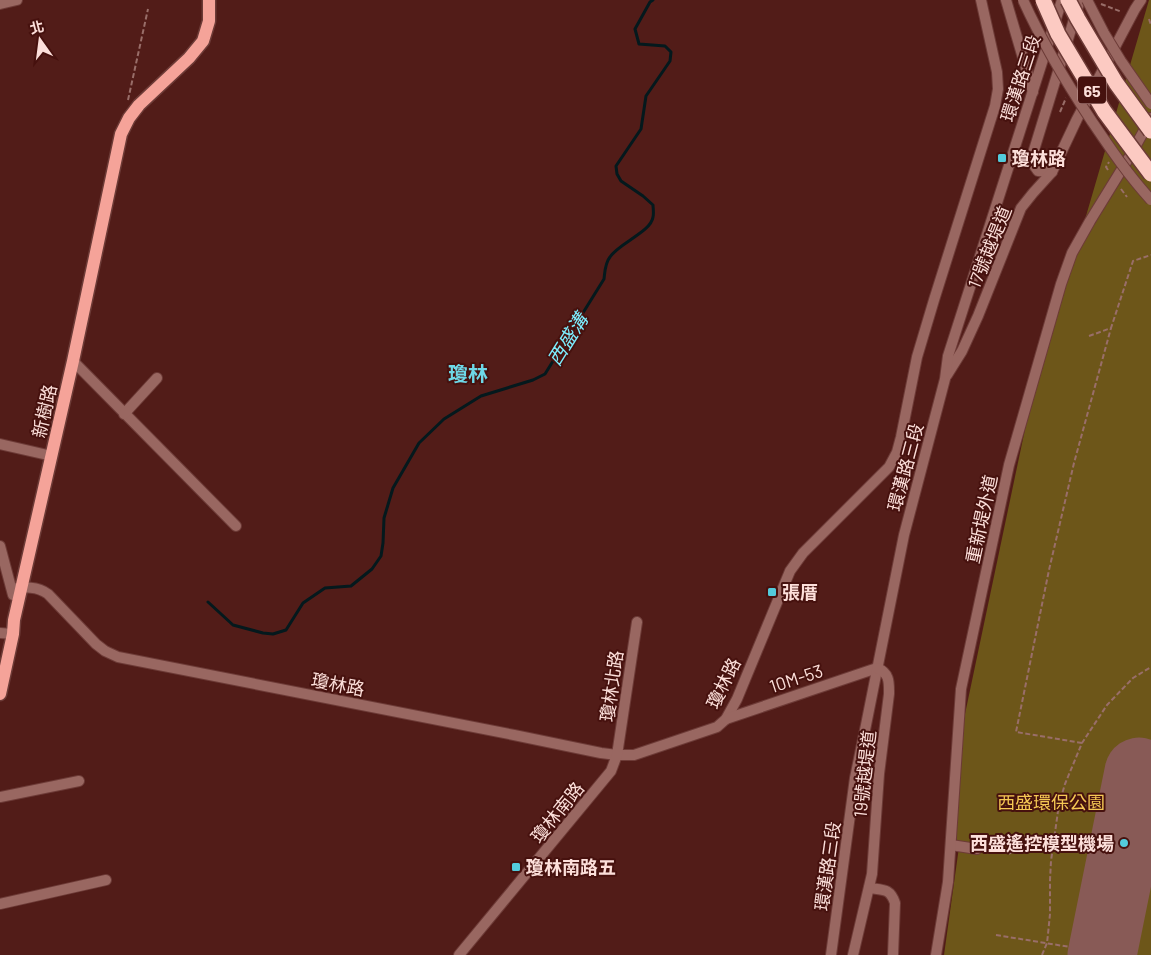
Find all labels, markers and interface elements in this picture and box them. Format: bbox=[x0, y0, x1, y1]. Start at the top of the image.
north arrow bbox=[15, 15, 65, 65]
text: 北 bbox=[28, 17, 46, 37]
street label: 環漢路三段 bbox=[996, 32, 1044, 124]
road number: 65 bbox=[1078, 76, 1106, 104]
place label: 瓊林路 bbox=[1012, 147, 1066, 169]
marker: 瓊林路 bbox=[996, 152, 1008, 164]
street label: 17號越堤道 bbox=[963, 203, 1015, 291]
water label: 西盛溝 bbox=[542, 306, 593, 369]
district label: 瓊林 bbox=[448, 361, 488, 385]
street label: 新樹路 bbox=[27, 382, 61, 440]
street label: 環漢路三段 bbox=[883, 421, 927, 513]
street label: 重新堤外道 bbox=[961, 473, 1001, 565]
place label: 張厝 bbox=[782, 581, 818, 603]
marker: 張厝 bbox=[766, 586, 778, 598]
street label: 瓊林北路 bbox=[595, 649, 627, 723]
street label: 瓊林路 bbox=[701, 654, 745, 712]
street label: 10M-53 bbox=[766, 659, 826, 697]
street label: 瓊林路 bbox=[309, 668, 367, 700]
street label: 19號越堤道 bbox=[848, 729, 880, 819]
street label: 瓊林南路 bbox=[526, 777, 588, 847]
park label: 西盛環保公園 bbox=[997, 791, 1105, 813]
street label: 環漢路三段 bbox=[810, 820, 844, 912]
place label: 西盛遙控模型機場 bbox=[970, 832, 1114, 854]
marker: 西盛遙控模型機場 bbox=[1118, 837, 1130, 849]
place label: 瓊林南路五 bbox=[526, 856, 616, 878]
marker: 瓊林南路五 bbox=[510, 861, 522, 873]

